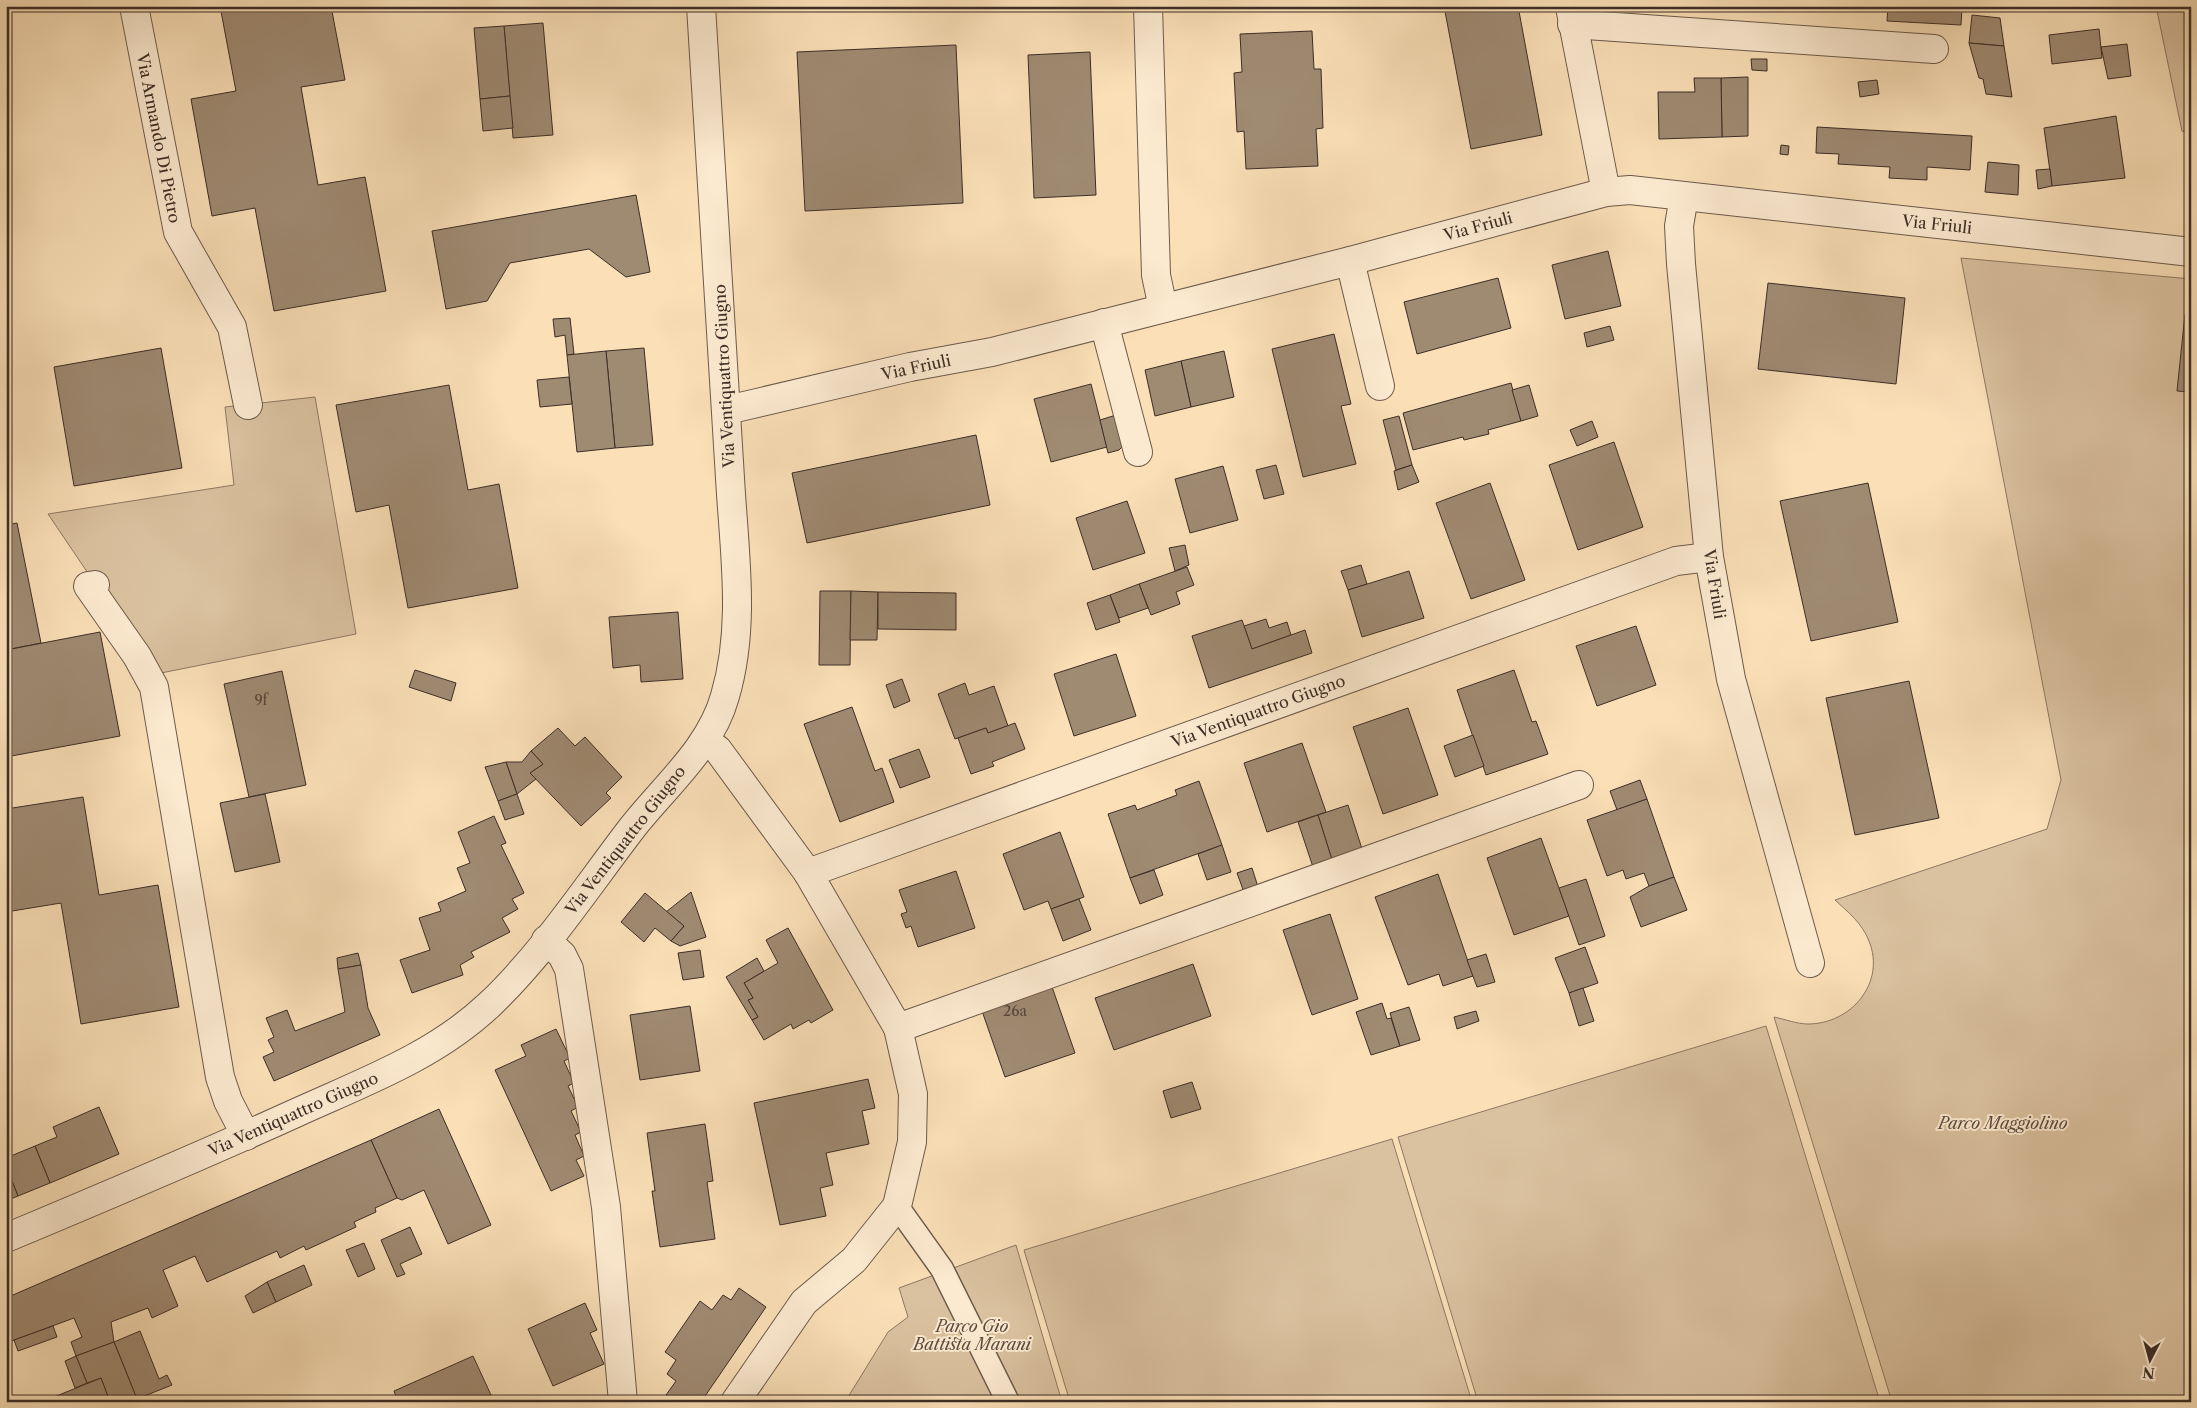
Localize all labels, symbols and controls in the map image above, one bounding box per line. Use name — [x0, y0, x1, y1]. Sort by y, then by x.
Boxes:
street label: Via Armando Di Pietro — [133, 50, 185, 225]
street label: Via Friuli — [1440, 207, 1515, 245]
street label: Via Friuli — [1900, 210, 1973, 238]
street label: Via Ventiquattro Giugno — [709, 284, 739, 469]
street label: Via Friuli — [879, 350, 953, 384]
street label: Via Friuli — [1699, 547, 1730, 620]
street label: Via Ventiquattro Giugno — [1167, 670, 1348, 752]
house number: 9f — [254, 691, 270, 709]
street label: Via Ventiquattro Giugno — [560, 761, 690, 919]
house number: 26a — [1003, 1002, 1027, 1020]
street label: Via Ventiquattro Giugno — [204, 1067, 381, 1161]
park label: Parco Maggiolino — [1936, 1113, 2068, 1133]
park label: Parco Gio Battista Marani — [911, 1316, 1032, 1354]
north arrow — [2124, 1336, 2174, 1386]
text: N — [2142, 1363, 2156, 1383]

